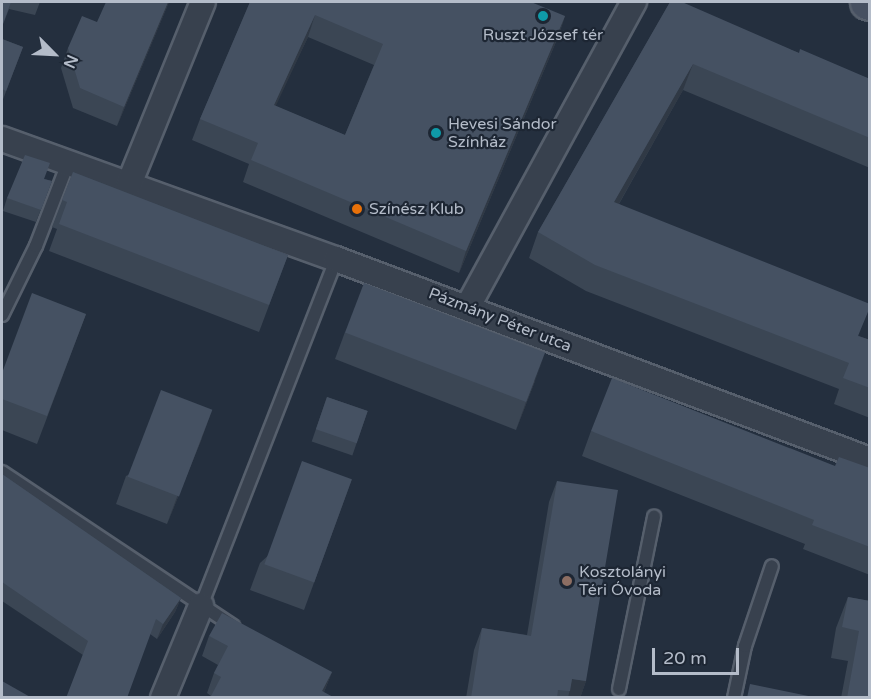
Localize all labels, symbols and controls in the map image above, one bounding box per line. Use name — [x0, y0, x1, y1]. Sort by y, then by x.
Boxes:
marker: Ruszt József tér — [536, 9, 550, 23]
north arrow — [24, 24, 84, 84]
place label: Ruszt József tér — [483, 25, 603, 45]
text: N — [59, 51, 82, 71]
place label: Hevesi Sándor Színház — [448, 114, 557, 152]
marker: Hevesi Sándor Színház — [429, 126, 443, 140]
place label: Színész Klub — [369, 199, 464, 219]
marker: Színész Klub — [350, 202, 364, 216]
street label: Pázmány Péter utca — [426, 284, 574, 356]
place label: Kosztolányi Téri Óvoda — [579, 562, 666, 600]
marker: Kosztolányi Téri Óvoda — [560, 574, 574, 588]
scale bar — [655, 636, 742, 674]
text: 20 m — [663, 647, 707, 669]

